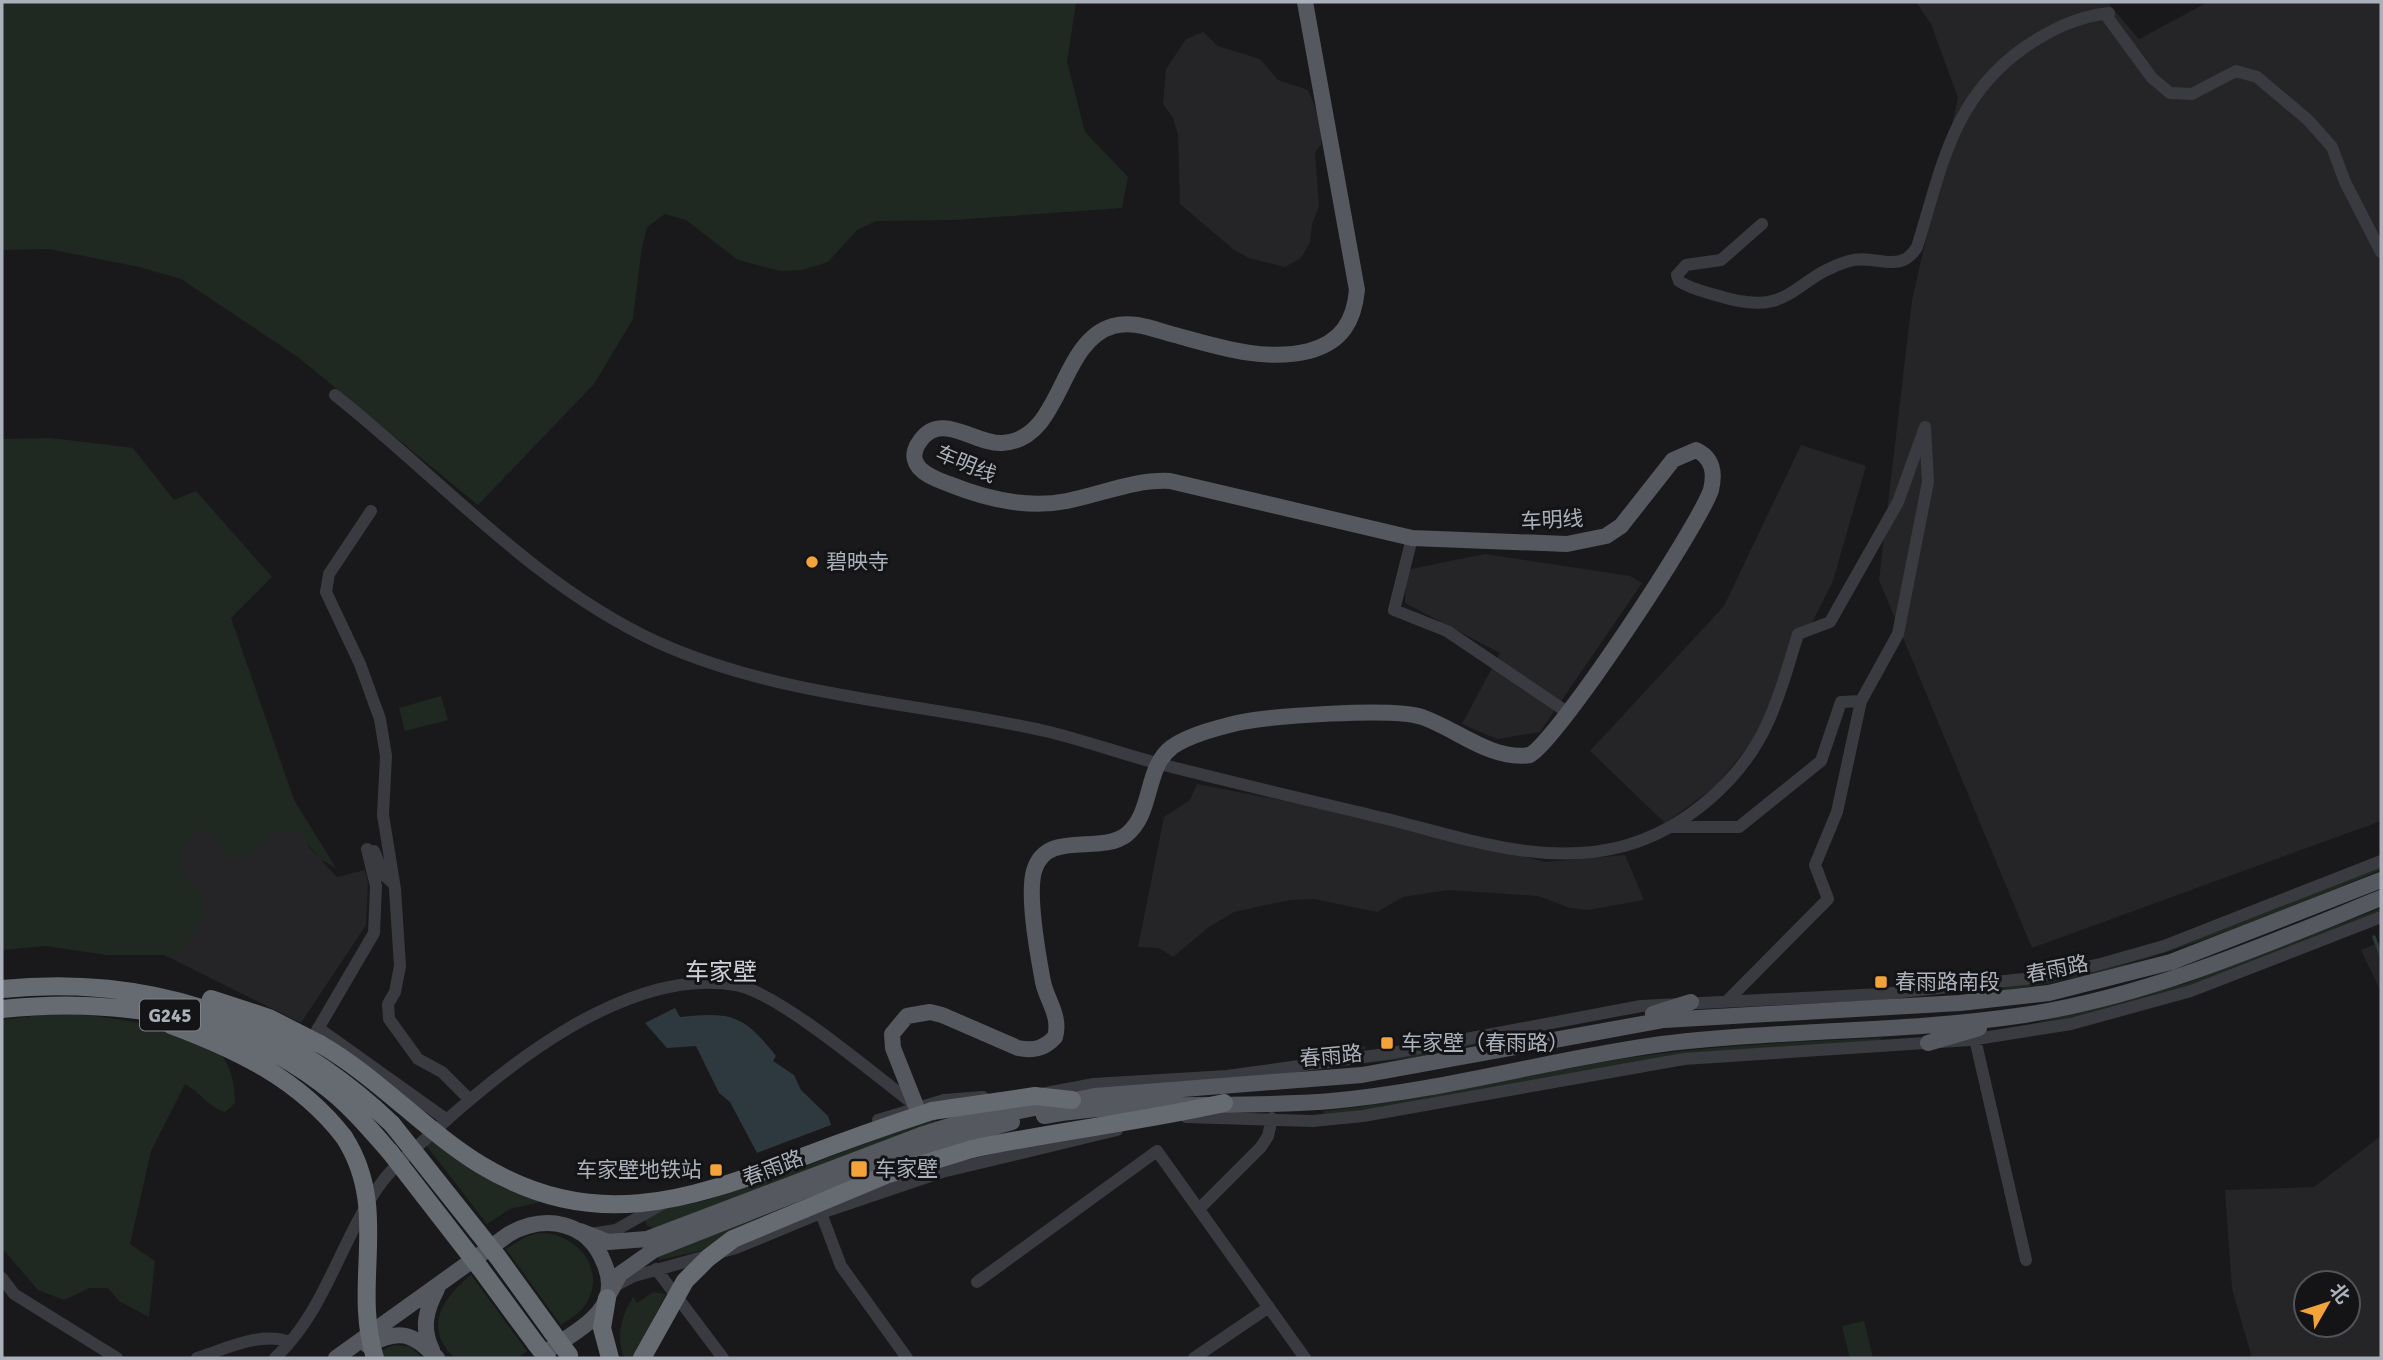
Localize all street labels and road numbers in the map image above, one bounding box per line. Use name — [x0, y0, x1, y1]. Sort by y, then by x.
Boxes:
street label: 车明线 — [932, 440, 1000, 488]
street label: 车明线 — [1520, 505, 1584, 535]
street label: 春雨路 — [2024, 950, 2090, 988]
road number: G245 — [140, 1000, 200, 1030]
street label: 春雨路 — [1298, 1040, 1364, 1072]
street label: 春雨路 — [739, 1145, 807, 1191]

